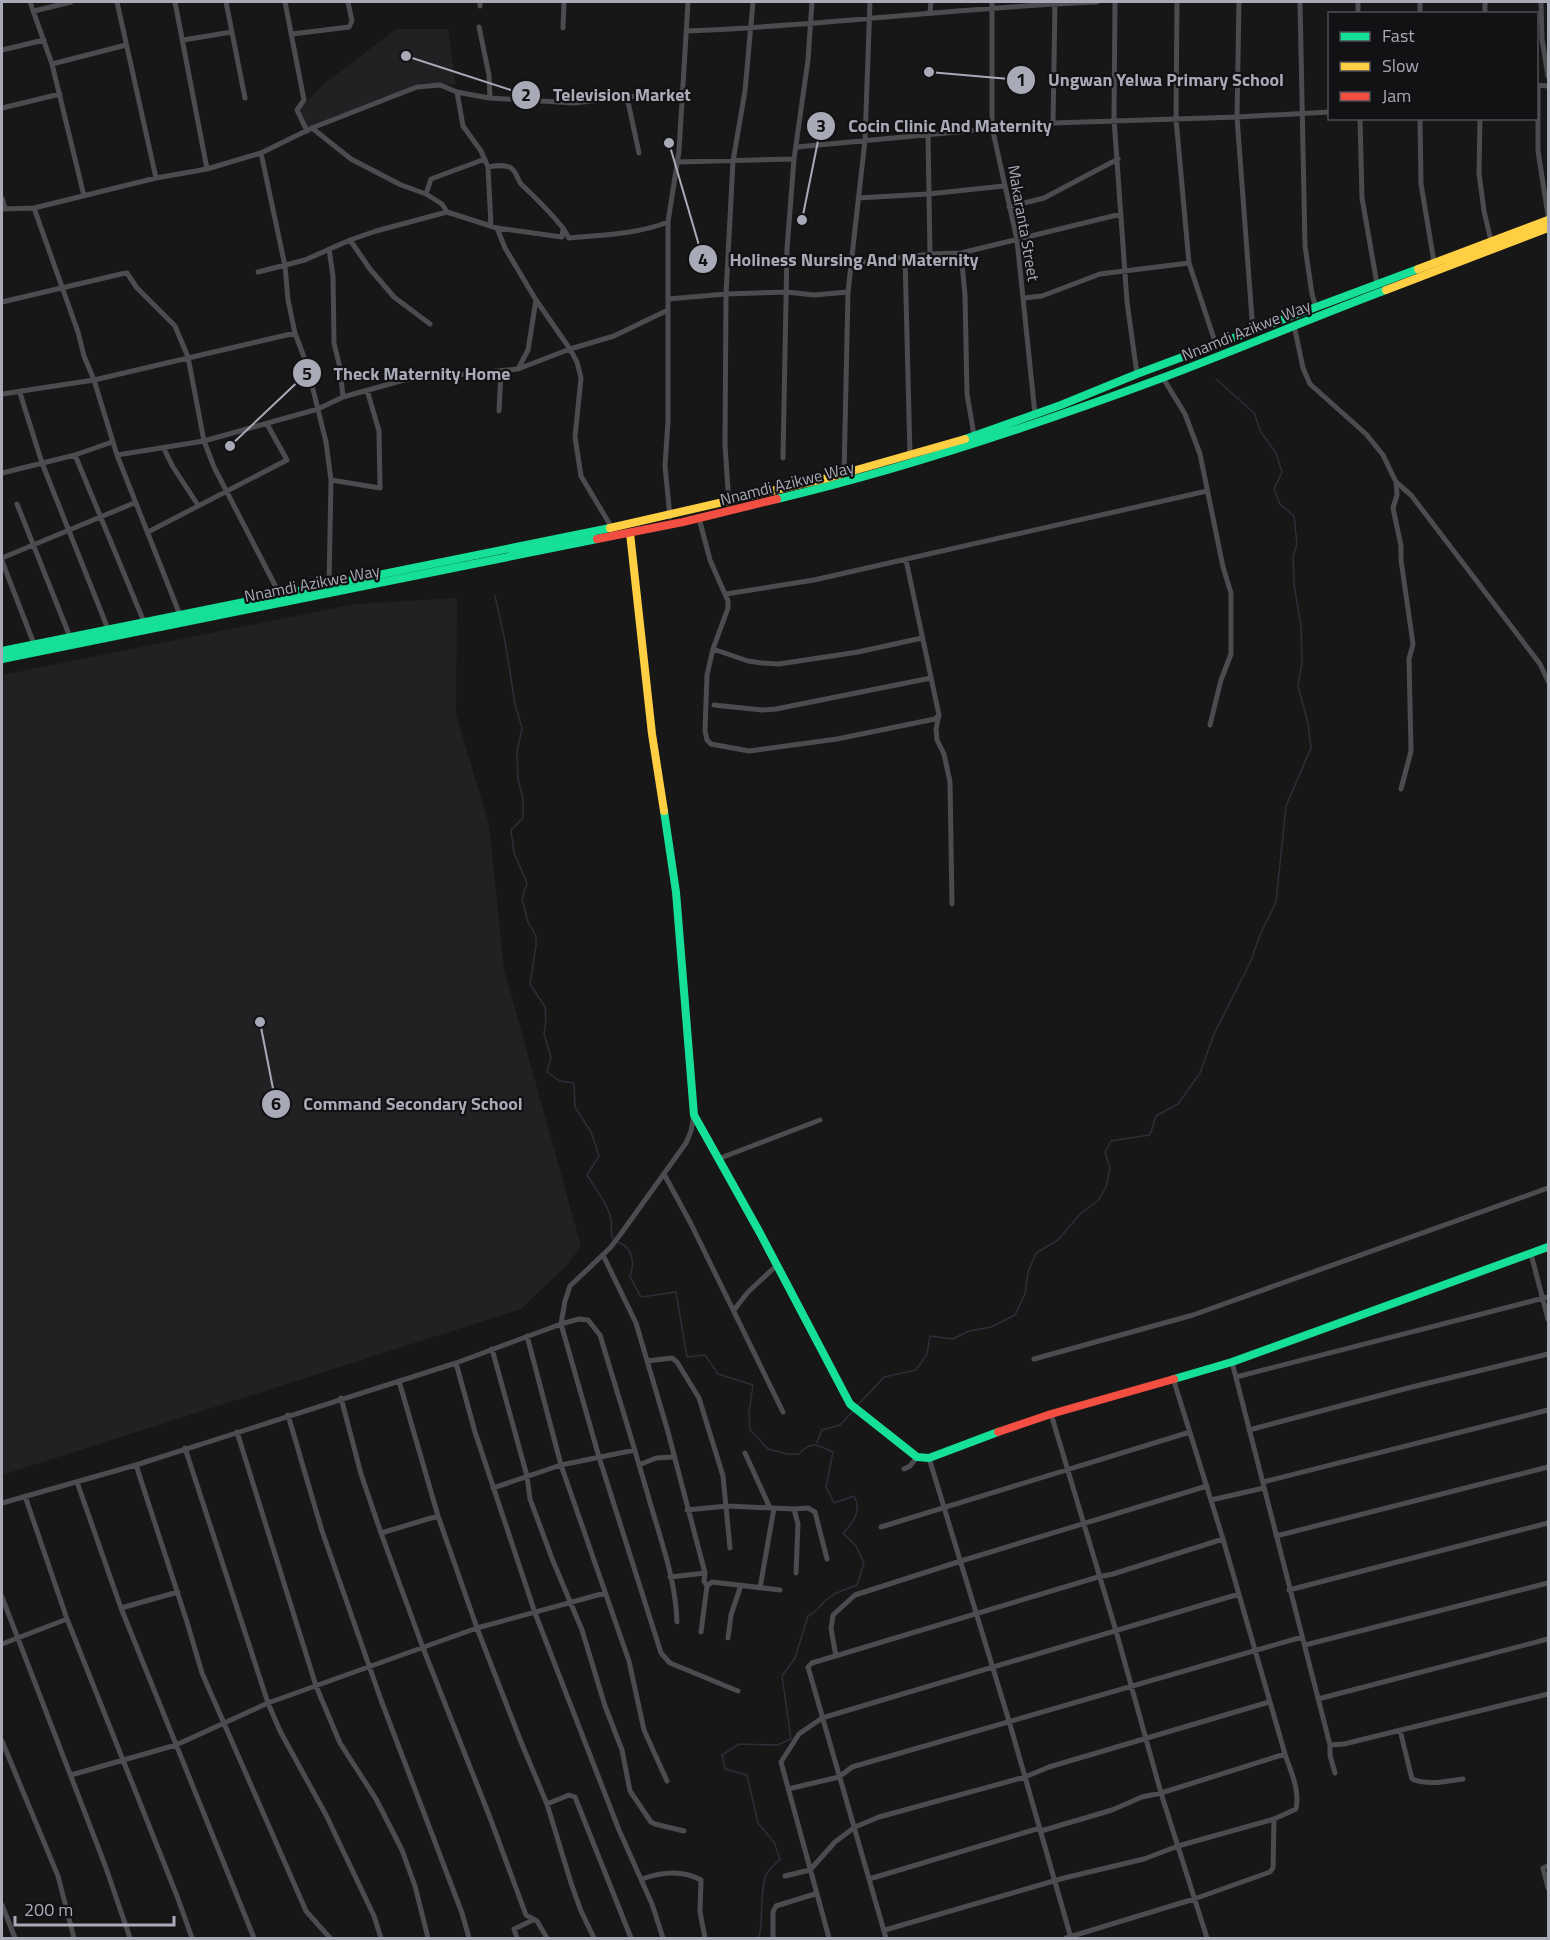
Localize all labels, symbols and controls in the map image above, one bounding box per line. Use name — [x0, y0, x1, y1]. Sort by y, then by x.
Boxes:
legend — [1328, 12, 1538, 120]
text: Fast — [1382, 22, 1415, 49]
text: Slow — [1382, 52, 1419, 79]
callout: Ungwan Yelwa Primary School — [1006, 62, 1296, 98]
text: 1 — [1016, 66, 1026, 93]
text: Ungwan Yelwa Primary School — [1048, 66, 1284, 93]
callout: Television Market — [511, 77, 703, 113]
text: 2 — [521, 81, 531, 108]
text: Television Market — [553, 81, 691, 108]
text: Jam — [1382, 82, 1411, 109]
callout: Cocin Clinic And Maternity — [806, 108, 1063, 144]
text: 3 — [816, 112, 826, 139]
text: Cocin Clinic And Maternity — [848, 112, 1052, 139]
street label: Makaranta Street — [1002, 163, 1046, 283]
callout: Holiness Nursing And Maternity — [688, 241, 991, 277]
text: 4 — [698, 246, 708, 273]
text: Holiness Nursing And Maternity — [730, 246, 978, 273]
street label: Nnamdi Azikwe Way — [1178, 293, 1315, 367]
callout: Theck Maternity Home — [292, 355, 523, 391]
text: 5 — [302, 360, 312, 387]
text: Theck Maternity Home — [334, 360, 510, 387]
street label: Nnamdi Azikwe Way — [717, 455, 857, 511]
street label: Nnamdi Azikwe Way — [242, 558, 382, 608]
callout: Command Secondary School — [261, 1086, 535, 1122]
text: 6 — [271, 1090, 281, 1117]
text: Command Secondary School — [303, 1090, 523, 1117]
scale bar — [15, 1889, 174, 1927]
text: 200 m — [24, 1896, 73, 1923]

